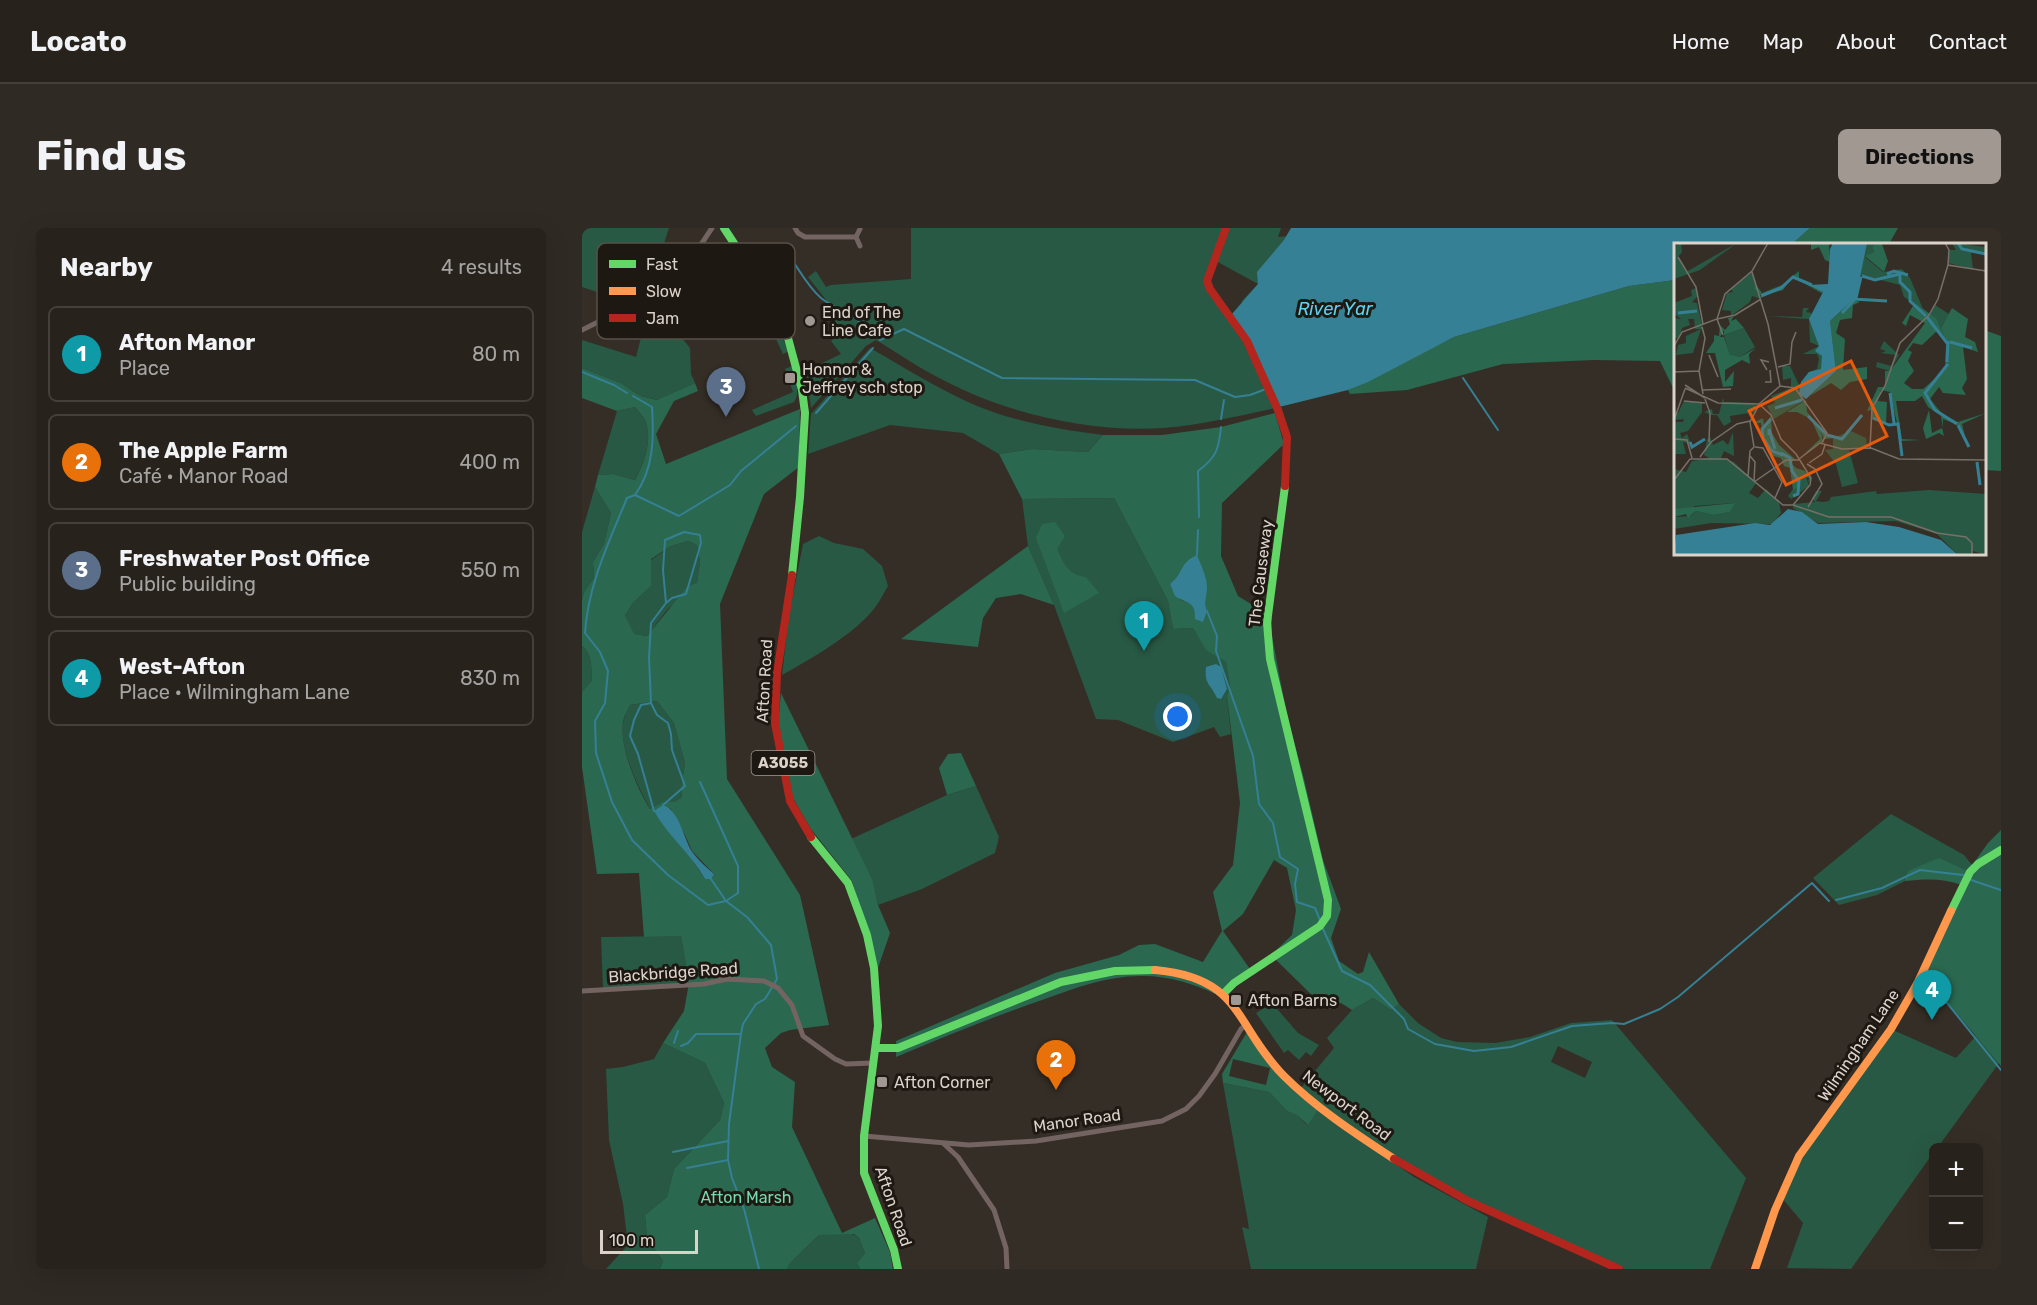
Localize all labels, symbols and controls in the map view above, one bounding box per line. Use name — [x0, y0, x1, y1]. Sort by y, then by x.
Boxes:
text: Locato — [30, 25, 127, 58]
text: Home — [1672, 29, 1729, 54]
text: Map — [1762, 29, 1803, 54]
text: About — [1836, 29, 1896, 54]
text: Contact — [1929, 29, 2007, 54]
button: Directions — [1838, 129, 2001, 184]
text: Find us — [36, 131, 187, 181]
legend — [597, 243, 795, 339]
inset map — [1674, 243, 1986, 555]
text: Nearby — [60, 252, 153, 283]
text: 4 results — [441, 255, 522, 279]
text: Fast — [646, 255, 678, 274]
text: Slow — [646, 282, 682, 301]
water label: River Yar — [1297, 298, 1374, 320]
place label: End of The Line Cafe — [822, 303, 901, 340]
text: Jam — [646, 309, 679, 328]
marker: End of The Line Cafe — [803, 314, 817, 328]
text: Afton Manor — [119, 329, 255, 356]
text: 1 — [77, 342, 86, 366]
text: 80 m — [472, 342, 520, 366]
text: Place — [119, 356, 170, 380]
place label: Honnor & Jeffrey sch stop — [802, 360, 923, 397]
pin: 3 — [706, 368, 746, 417]
marker: Honnor & Jeffrey sch stop — [783, 371, 797, 385]
text: The Apple Farm — [119, 437, 288, 464]
text: 2 — [75, 450, 88, 474]
text: 400 m — [460, 450, 520, 474]
text: Café · Manor Road — [119, 464, 288, 488]
street label: The Causeway — [1245, 518, 1277, 628]
text: Freshwater Post Office — [119, 545, 370, 572]
text: 3 — [75, 558, 88, 582]
text: 550 m — [461, 558, 520, 582]
text: Public building — [119, 572, 256, 596]
pin: 1 — [1124, 602, 1164, 651]
street label: Afton Road — [753, 639, 776, 723]
text: West-Afton — [119, 653, 245, 680]
text: 4 — [75, 666, 88, 690]
text: 830 m — [460, 666, 520, 690]
text: Place · Wilmingham Lane — [119, 680, 350, 704]
your location — [1163, 702, 1192, 731]
road number: A3055 — [752, 751, 814, 775]
street label: Blackbridge Road — [608, 958, 738, 987]
pin: 4 — [1912, 970, 1952, 1020]
street label: Wilmingham Lane — [1814, 986, 1903, 1105]
place label: Afton Barns — [1248, 991, 1337, 1010]
marker: Afton Barns — [1229, 993, 1243, 1007]
pin: 2 — [1036, 1040, 1076, 1090]
street label: Newport Road — [1299, 1066, 1395, 1145]
place label: Afton Corner — [894, 1073, 990, 1092]
marker: Afton Corner — [875, 1075, 889, 1089]
street label: Manor Road — [1032, 1105, 1122, 1136]
map controls — [1929, 1143, 1983, 1251]
button: + — [1929, 1143, 1983, 1197]
street label: Afton Road — [871, 1164, 916, 1249]
park label: Afton Marsh — [700, 1188, 792, 1207]
button: − — [1929, 1197, 1983, 1251]
scale bar — [600, 1227, 698, 1254]
text: 100 m — [609, 1231, 654, 1250]

